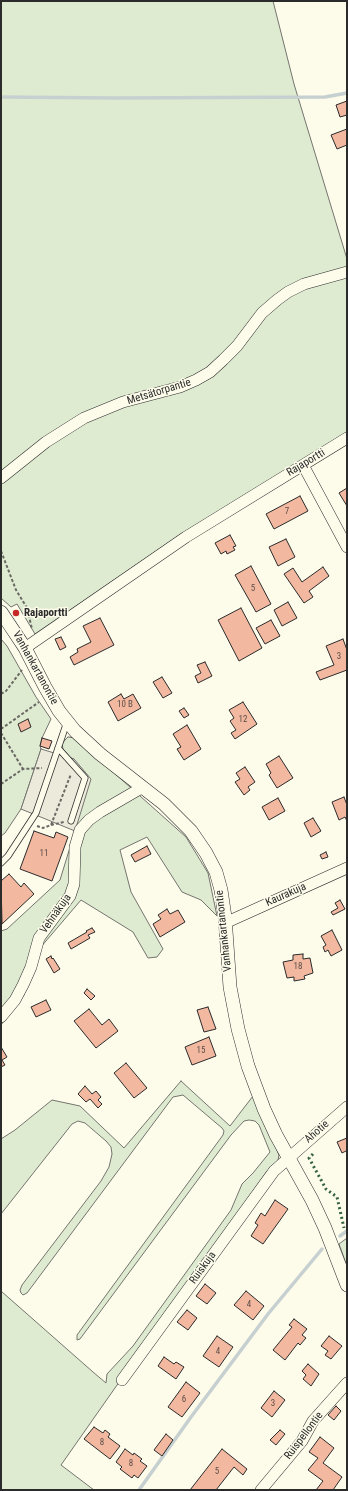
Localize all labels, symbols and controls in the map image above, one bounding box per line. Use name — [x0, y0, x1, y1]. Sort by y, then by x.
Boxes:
street label: Metsätorpantie — [126, 376, 192, 408]
street label: Rajaportti — [284, 446, 328, 480]
house number: 7 — [285, 507, 289, 517]
house number: 5 — [251, 584, 255, 594]
place label: Rajaportti — [24, 606, 67, 620]
marker: Rajaportti — [11, 608, 21, 618]
street label: Vanhankartanontie — [9, 629, 61, 707]
house number: 3 — [337, 652, 341, 662]
house number: 10 B — [117, 700, 133, 710]
house number: 12 — [239, 715, 247, 725]
house number: 11 — [40, 849, 48, 859]
street label: Kaurakuja — [264, 880, 308, 910]
street label: Vanhankartanontie — [213, 890, 235, 972]
street label: Vehnäkuja — [38, 892, 74, 936]
house number: 18 — [294, 962, 302, 972]
house number: 15 — [197, 1046, 205, 1056]
street label: Ahotie — [302, 1118, 332, 1146]
street label: Ruiskuja — [187, 1249, 219, 1287]
house number: 4 — [247, 1300, 251, 1310]
house number: 4 — [216, 1347, 220, 1357]
house number: 6 — [182, 1395, 186, 1405]
house number: 3 — [271, 1399, 275, 1409]
street label: Ruispellontie — [282, 1410, 326, 1462]
house number: 8 — [100, 1438, 104, 1448]
house number: 8 — [129, 1459, 133, 1469]
house number: 5 — [215, 1467, 219, 1477]

